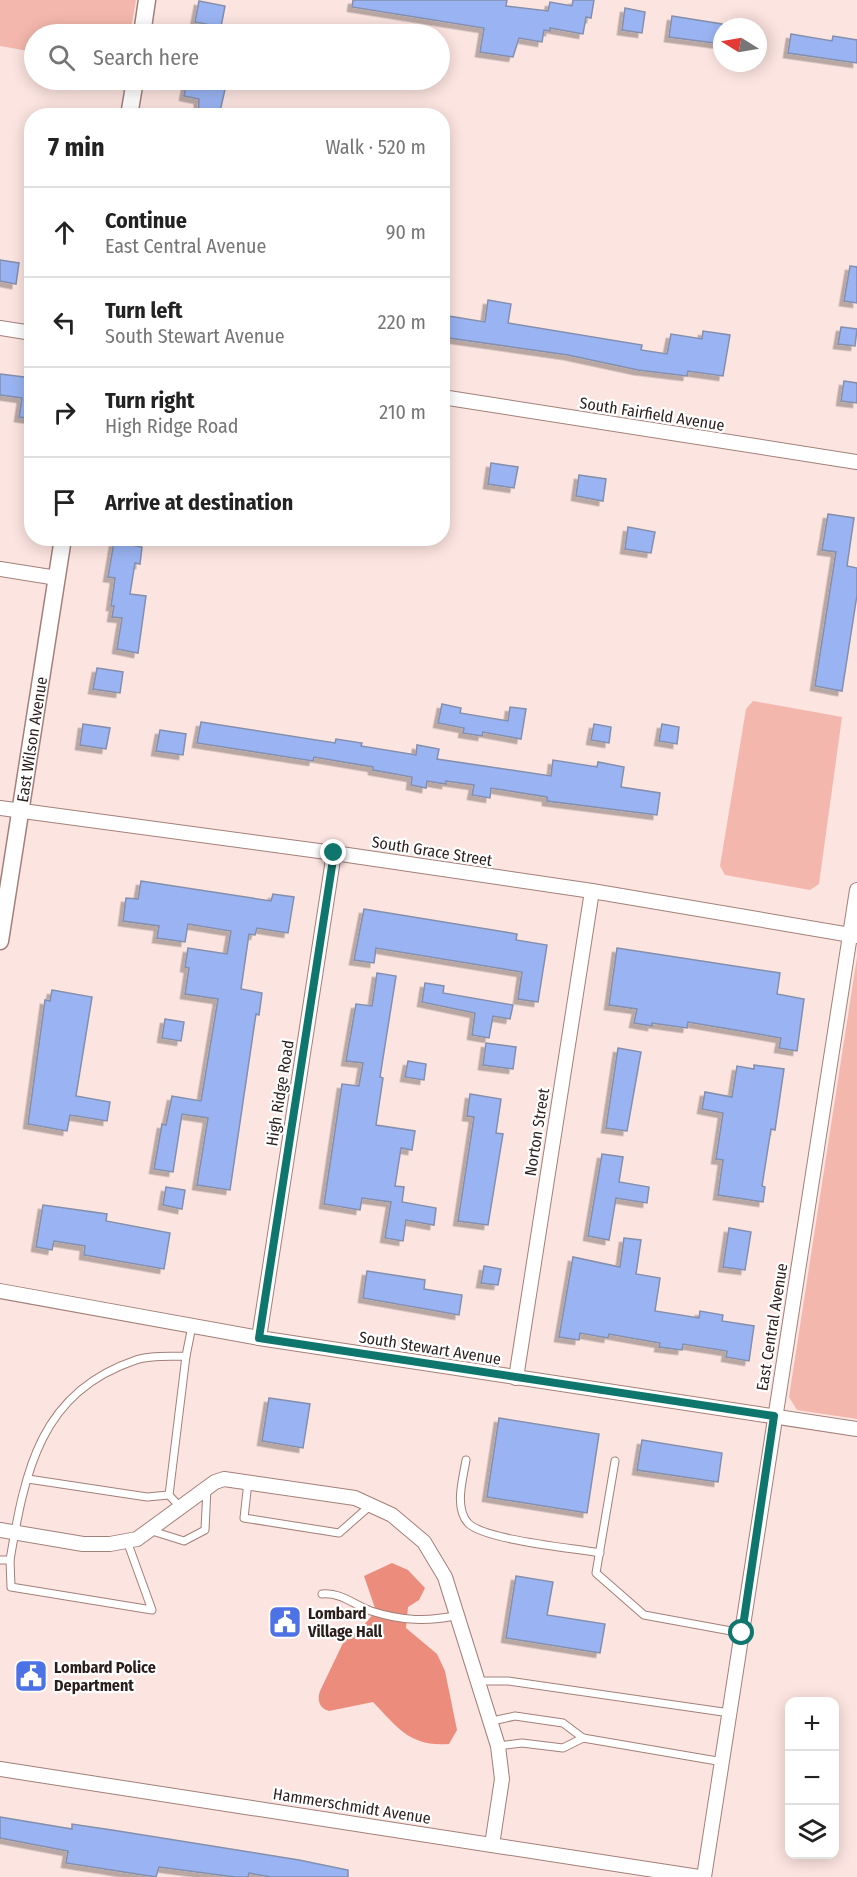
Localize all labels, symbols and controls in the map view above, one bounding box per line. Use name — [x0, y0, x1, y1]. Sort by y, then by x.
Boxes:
north arrow — [713, 18, 767, 72]
search box — [24, 24, 450, 90]
icon: search — [45, 41, 78, 74]
text: Search here — [93, 44, 199, 71]
text: 7 min — [48, 132, 105, 163]
text: Walk · 520 m — [325, 135, 426, 159]
text: Continue — [105, 207, 187, 234]
icon: ahead — [48, 216, 81, 249]
text: 90 m — [386, 220, 426, 244]
text: East Central Avenue — [105, 234, 266, 258]
text: Turn left — [105, 297, 183, 324]
icon: left — [48, 306, 81, 339]
text: 220 m — [378, 310, 426, 334]
text: South Stewart Avenue — [105, 324, 285, 348]
text: Turn right — [105, 387, 194, 414]
street label: South Fairfield Avenue — [578, 393, 726, 435]
icon: right — [48, 396, 81, 429]
text: 210 m — [379, 400, 426, 424]
text: High Ridge Road — [105, 414, 239, 438]
icon: arrive — [48, 486, 81, 519]
text: Arrive at destination — [105, 489, 293, 516]
street label: East Wilson Avenue — [12, 675, 51, 804]
street label: South Grace Street — [370, 832, 494, 870]
route end — [320, 839, 346, 865]
street label: High Ridge Road — [262, 1039, 298, 1147]
street label: Norton Street — [521, 1086, 553, 1177]
street label: East Central Avenue — [753, 1262, 791, 1392]
street label: South Stewart Avenue — [358, 1327, 503, 1369]
public building icon: Lombard Village Hall — [267, 1604, 303, 1640]
place label: Lombard Village Hall — [307, 1604, 383, 1641]
route start — [728, 1619, 754, 1645]
public building icon: Lombard Police Department — [13, 1658, 49, 1694]
place label: Lombard Police Department — [54, 1658, 156, 1695]
map controls — [785, 1697, 839, 1859]
button: + — [785, 1697, 839, 1751]
button: − — [785, 1751, 839, 1805]
street label: Hammerschmidt Avenue — [272, 1784, 432, 1828]
button: layers — [785, 1805, 839, 1859]

